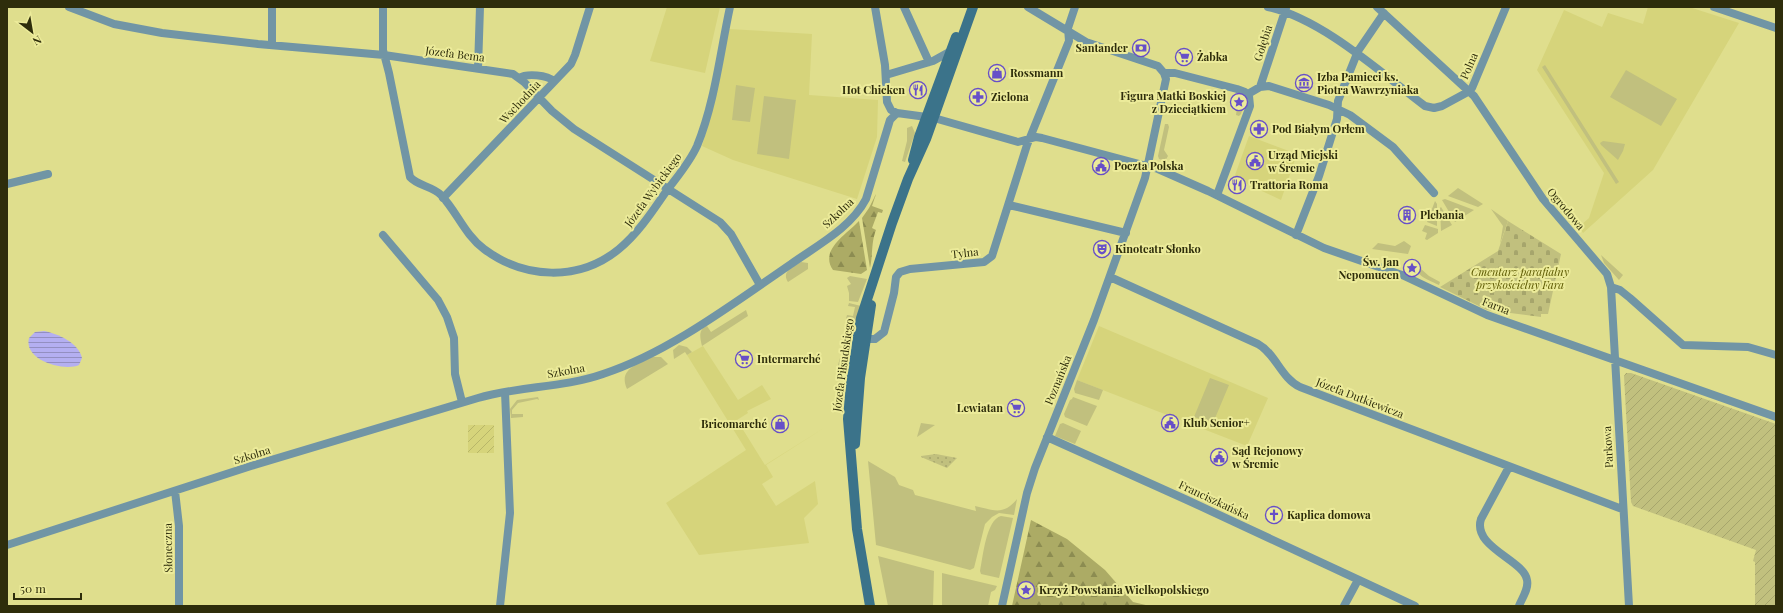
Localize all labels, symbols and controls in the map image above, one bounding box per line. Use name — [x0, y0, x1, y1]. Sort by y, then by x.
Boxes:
north arrow — [12, 12, 52, 52]
street label: Gołębia — [1250, 22, 1276, 63]
text: N — [30, 33, 45, 50]
bank icon: Santander — [1131, 38, 1151, 58]
place label: Santander — [1076, 40, 1129, 55]
street label: Józefa Bema — [424, 42, 486, 65]
supermarket icon: Żabka — [1174, 47, 1194, 67]
place label: Żabka — [1197, 49, 1228, 64]
street label: Polna — [1456, 50, 1481, 81]
shop icon: Rossmann — [987, 63, 1007, 83]
place label: Rossmann — [1010, 65, 1063, 80]
place label: Izba Pamieci ks. Piotra Wawrzyniaka — [1317, 69, 1419, 97]
museum icon: Izba Pamieci ks. Piotra Wawrzyniaka — [1294, 73, 1314, 93]
street label: Wschodnia — [495, 76, 544, 127]
restaurant icon: Hot Chicken — [908, 80, 928, 100]
place label: Hot Chicken — [842, 82, 905, 97]
pharmacy icon: Zielona — [968, 87, 988, 107]
place label: Figura Matki Boskiej z Dzieciątkiem — [1120, 88, 1226, 116]
place label: Zielona — [991, 89, 1029, 104]
place icon: Figura Matki Boskiej z Dzieciątkiem — [1229, 92, 1249, 112]
pharmacy icon: Pod Białym Orłem — [1249, 119, 1269, 139]
place label: Pod Białym Orłem — [1272, 121, 1365, 136]
place label: Urząd Miejski w Śremie — [1267, 147, 1339, 175]
street label: Józefa Wybickiego — [620, 150, 685, 231]
public building icon: Urząd Miejski w Śremie — [1245, 151, 1265, 171]
public building icon: Poczta Polska — [1091, 156, 1111, 176]
place label: Poczta Polska — [1114, 158, 1184, 173]
restaurant icon: Trattoria Roma — [1227, 175, 1247, 195]
place label: Trattoria Roma — [1250, 177, 1328, 192]
street label: Ogrodowa — [1544, 184, 1589, 233]
street label: Szkolna — [819, 194, 857, 231]
building icon: Plebania — [1397, 205, 1417, 225]
place label: Plebania — [1420, 207, 1464, 222]
theatre icon: Kinoteatr Słonko — [1092, 239, 1112, 259]
place label: Kinoteatr Słonko — [1115, 241, 1201, 256]
street label: Tylna — [951, 244, 980, 261]
place label: Św. Jan Nepomucen — [1339, 254, 1399, 282]
place icon: Św. Jan Nepomucen — [1402, 258, 1422, 278]
park label: Cmentarz parafialny przykościelny Fara — [1471, 264, 1570, 292]
street label: Farna — [1480, 293, 1513, 318]
street label: Józefa Piłsudskiego — [828, 317, 856, 413]
supermarket icon: Intermarché — [734, 349, 754, 369]
place label: Intermarché — [757, 351, 821, 366]
street label: Poznańska — [1041, 352, 1075, 407]
street label: Szkolna — [546, 360, 586, 381]
street label: Józefa Dutkiewicza — [1313, 374, 1407, 421]
supermarket icon: Lewiatan — [1006, 398, 1026, 418]
place label: Lewiatan — [957, 400, 1003, 415]
public building icon: Klub Senior+ — [1160, 413, 1180, 433]
shop icon: Bricomarché — [770, 414, 790, 434]
place label: Klub Senior+ — [1183, 415, 1250, 430]
place label: Bricomarché — [701, 416, 767, 431]
street label: Parkowa — [1599, 425, 1616, 468]
street label: Szkolna — [231, 442, 273, 467]
place label: Sąd Rejonowy w Śremie — [1231, 443, 1303, 471]
public building icon: Sąd Rejonowy w Śremie — [1209, 447, 1229, 467]
street label: Franciszkańska — [1176, 477, 1252, 523]
church icon: Kaplica domowa — [1264, 505, 1284, 525]
place label: Kaplica domowa — [1287, 507, 1371, 522]
street label: Słoneczna — [160, 522, 175, 573]
scale bar — [14, 575, 81, 601]
text: 50 m — [20, 580, 46, 596]
place icon: Krzyż Powstania Wielkopolskiego — [1016, 580, 1036, 600]
place label: Krzyż Powstania Wielkopolskiego — [1039, 582, 1209, 597]

